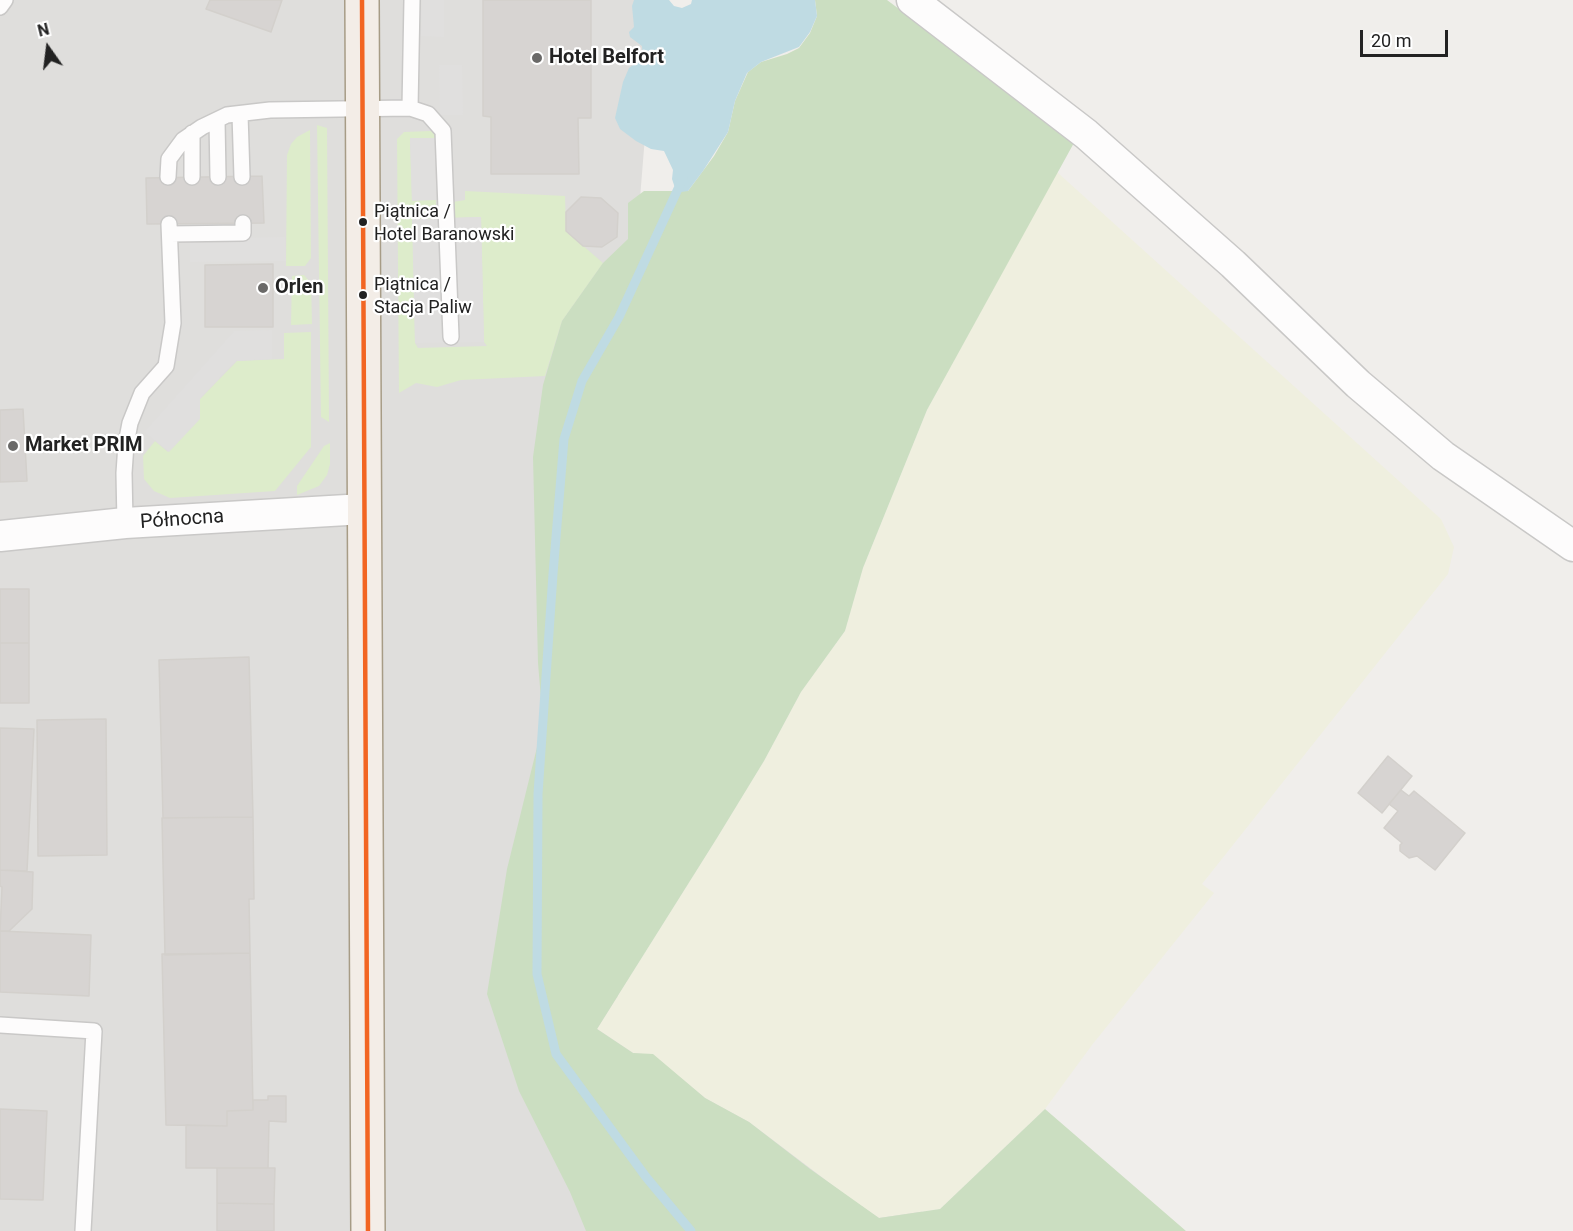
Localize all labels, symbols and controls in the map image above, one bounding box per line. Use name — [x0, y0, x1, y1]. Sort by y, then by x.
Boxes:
north arrow — [18, 18, 78, 78]
scale bar — [1363, 18, 1452, 56]
text: N — [36, 19, 51, 41]
text: 20 m — [1371, 30, 1411, 51]
place label: Hotel Belfort — [549, 46, 664, 70]
marker: Hotel Belfort — [530, 51, 544, 65]
place label: Piątnica / Hotel Baranowski — [374, 201, 514, 244]
marker: Piątnica / Hotel Baranowski — [357, 216, 369, 228]
place label: Piątnica / Stacja Paliw — [374, 274, 472, 316]
place label: Orlen — [275, 276, 323, 300]
marker: Orlen — [256, 281, 270, 295]
marker: Piątnica / Stacja Paliw — [357, 289, 369, 301]
place label: Market PRIM — [25, 434, 143, 458]
marker: Market PRIM — [6, 439, 20, 453]
street label: Północna — [139, 505, 225, 535]

